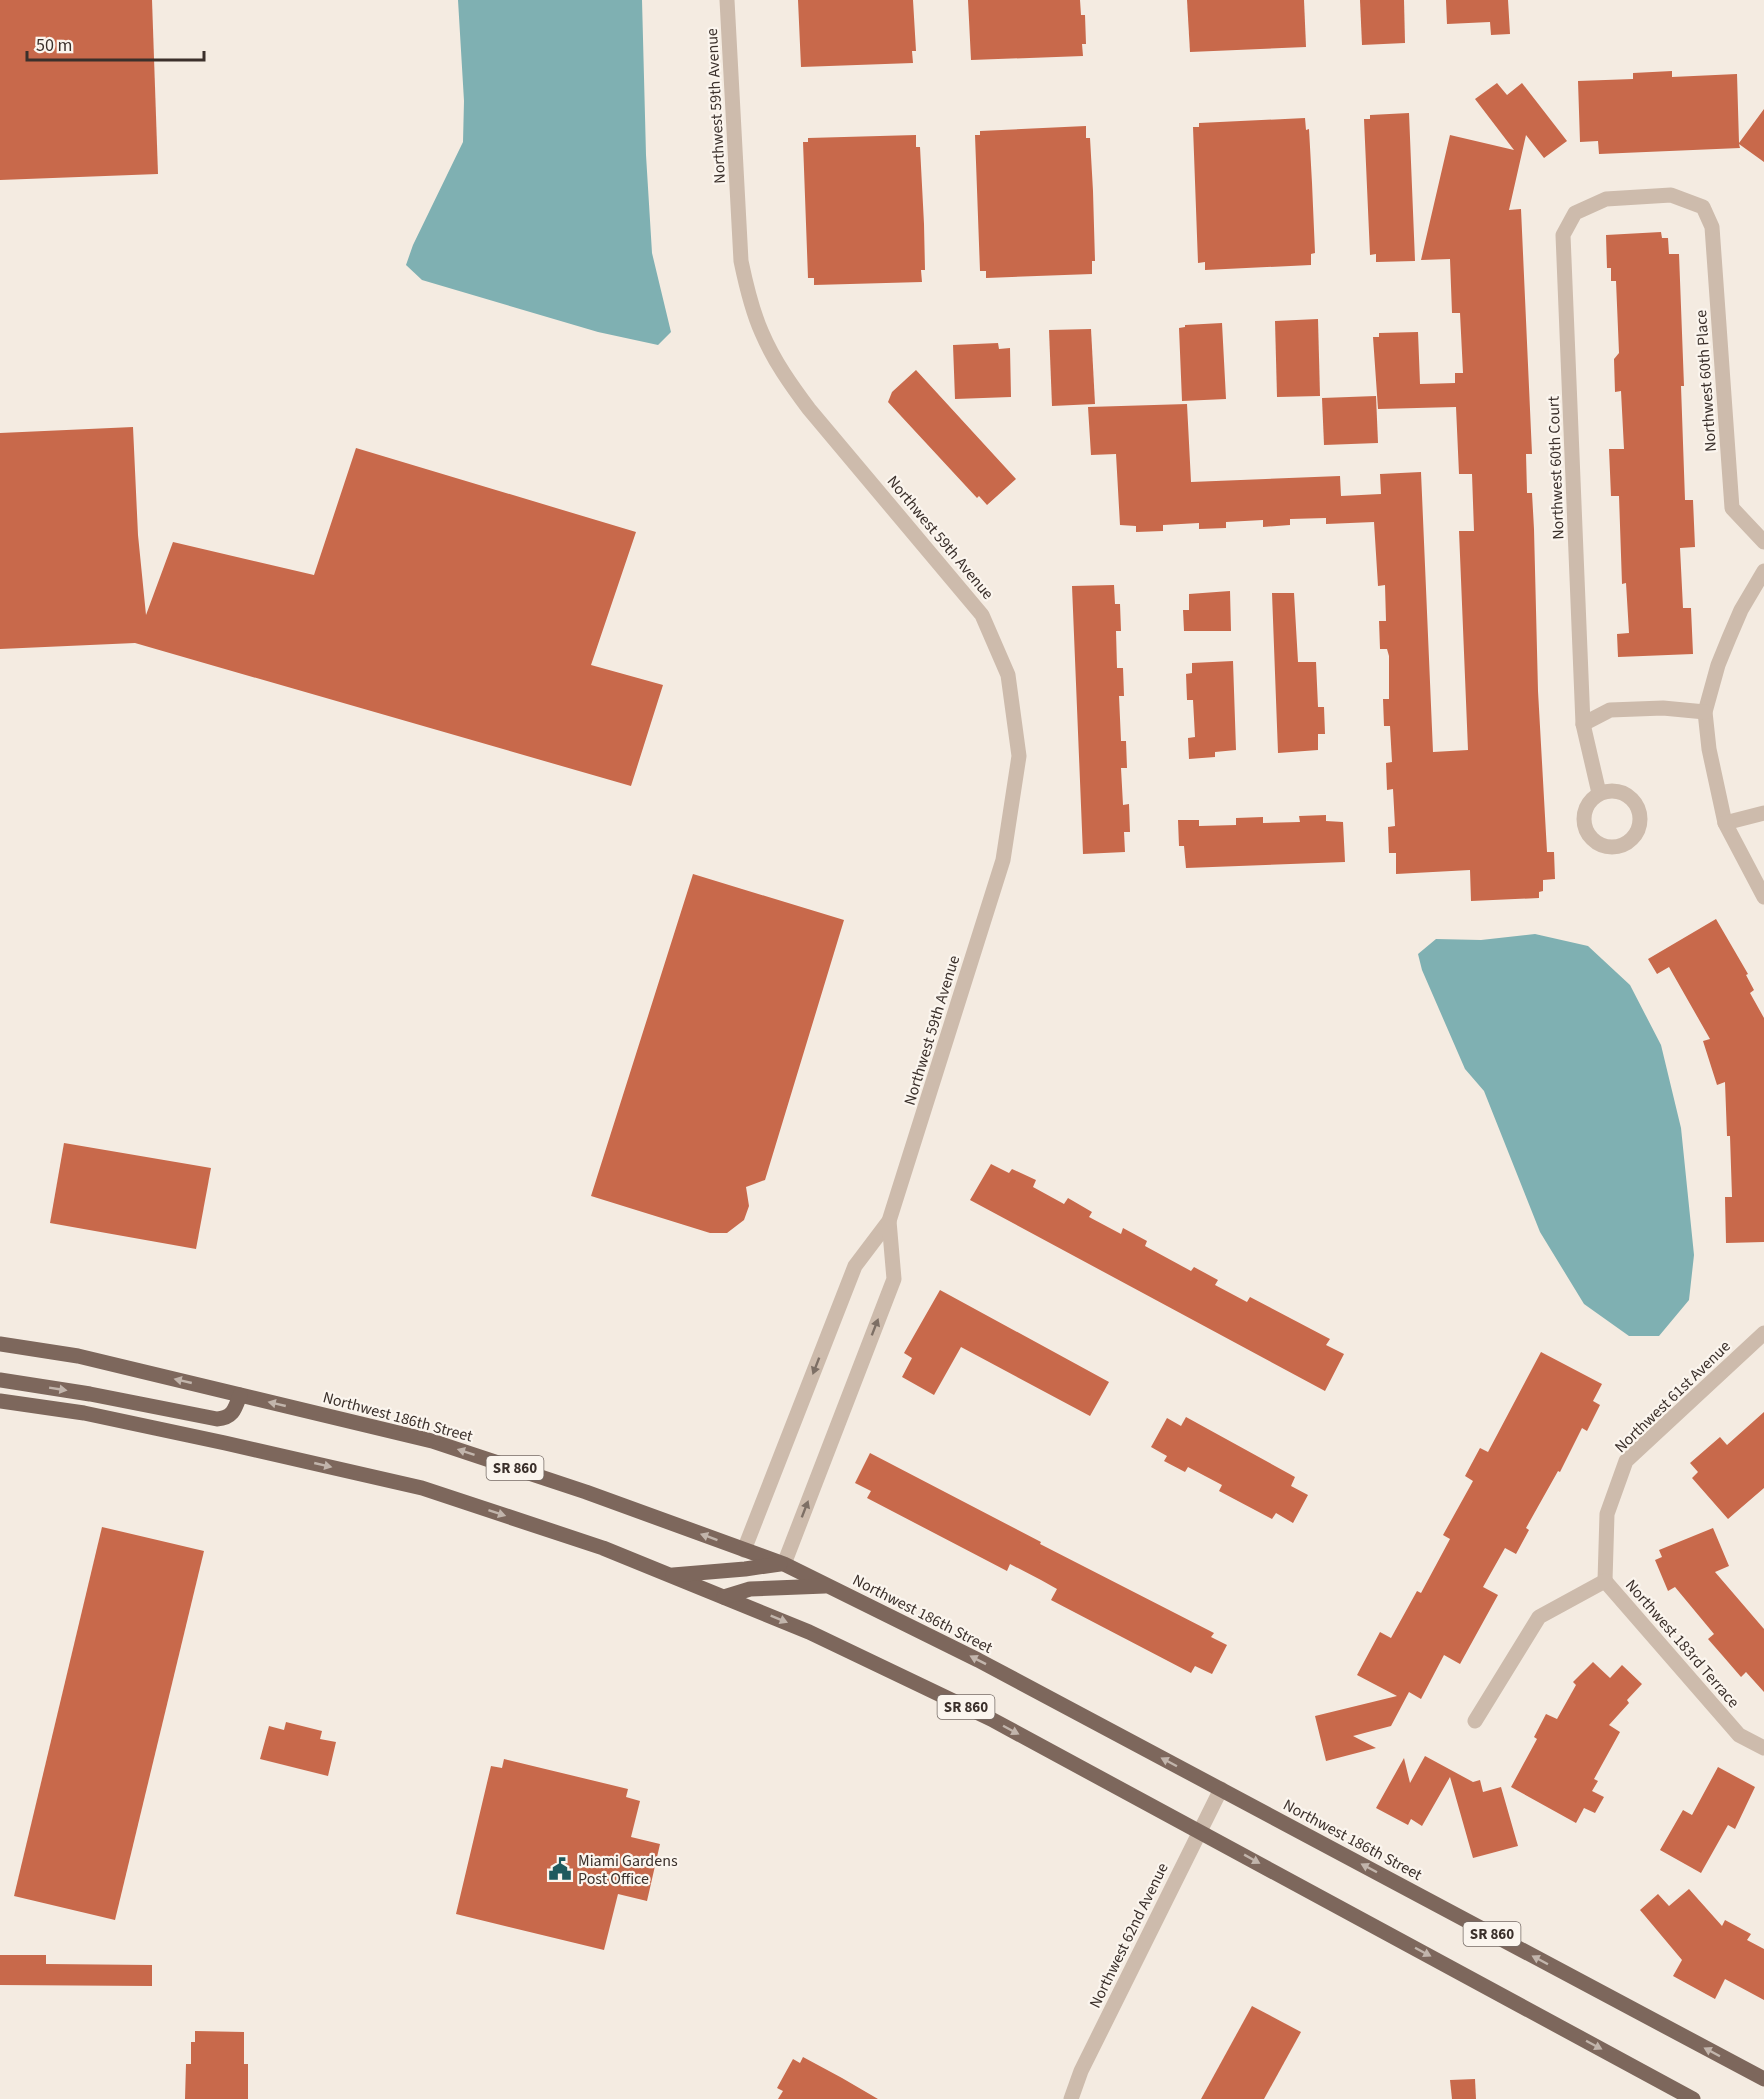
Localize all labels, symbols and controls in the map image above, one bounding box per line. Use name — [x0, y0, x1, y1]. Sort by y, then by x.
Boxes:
scale bar — [27, 24, 204, 62]
street label: Northwest 59th Avenue — [701, 28, 731, 184]
text: 50 m — [36, 33, 72, 58]
street label: Northwest 60th Place — [1690, 309, 1722, 453]
street label: Northwest 60th Court — [1542, 395, 1570, 540]
street label: Northwest 59th Avenue — [882, 471, 999, 604]
street label: Northwest 59th Avenue — [899, 953, 965, 1108]
one-way arrow — [871, 1318, 880, 1336]
street label: Northwest 61st Avenue — [1610, 1336, 1736, 1458]
one-way arrow — [811, 1357, 820, 1375]
one-way arrow — [173, 1376, 192, 1386]
one-way arrow — [48, 1385, 67, 1394]
street label: Northwest 186th Street — [320, 1386, 476, 1448]
one-way arrow — [268, 1398, 286, 1408]
one-way arrow — [457, 1446, 475, 1456]
road number: SR 860 — [486, 1456, 544, 1480]
one-way arrow — [314, 1461, 333, 1470]
one-way arrow — [801, 1500, 810, 1518]
one-way arrow — [488, 1508, 506, 1518]
one-way arrow — [700, 1531, 718, 1541]
street label: Northwest 186th Street — [849, 1569, 997, 1659]
street label: Northwest 183rd Terrace — [1620, 1575, 1744, 1713]
one-way arrow — [770, 1614, 788, 1624]
one-way arrow — [970, 1655, 987, 1665]
road number: SR 860 — [938, 1695, 994, 1719]
one-way arrow — [1003, 1725, 1020, 1735]
one-way arrow — [1160, 1757, 1177, 1767]
street label: Northwest 186th Street — [1279, 1794, 1426, 1886]
place label: Miami Gardens Post Office — [578, 1850, 678, 1890]
one-way arrow — [1244, 1854, 1261, 1864]
public building icon: Miami Gardens Post Office — [547, 1856, 573, 1882]
street label: Northwest 62nd Avenue — [1084, 1859, 1174, 2012]
one-way arrow — [1360, 1863, 1377, 1873]
road number: SR 860 — [1464, 1922, 1520, 1946]
one-way arrow — [1415, 1947, 1432, 1957]
one-way arrow — [1532, 1955, 1549, 1965]
one-way arrow — [1586, 2040, 1603, 2050]
one-way arrow — [1704, 2047, 1721, 2057]

